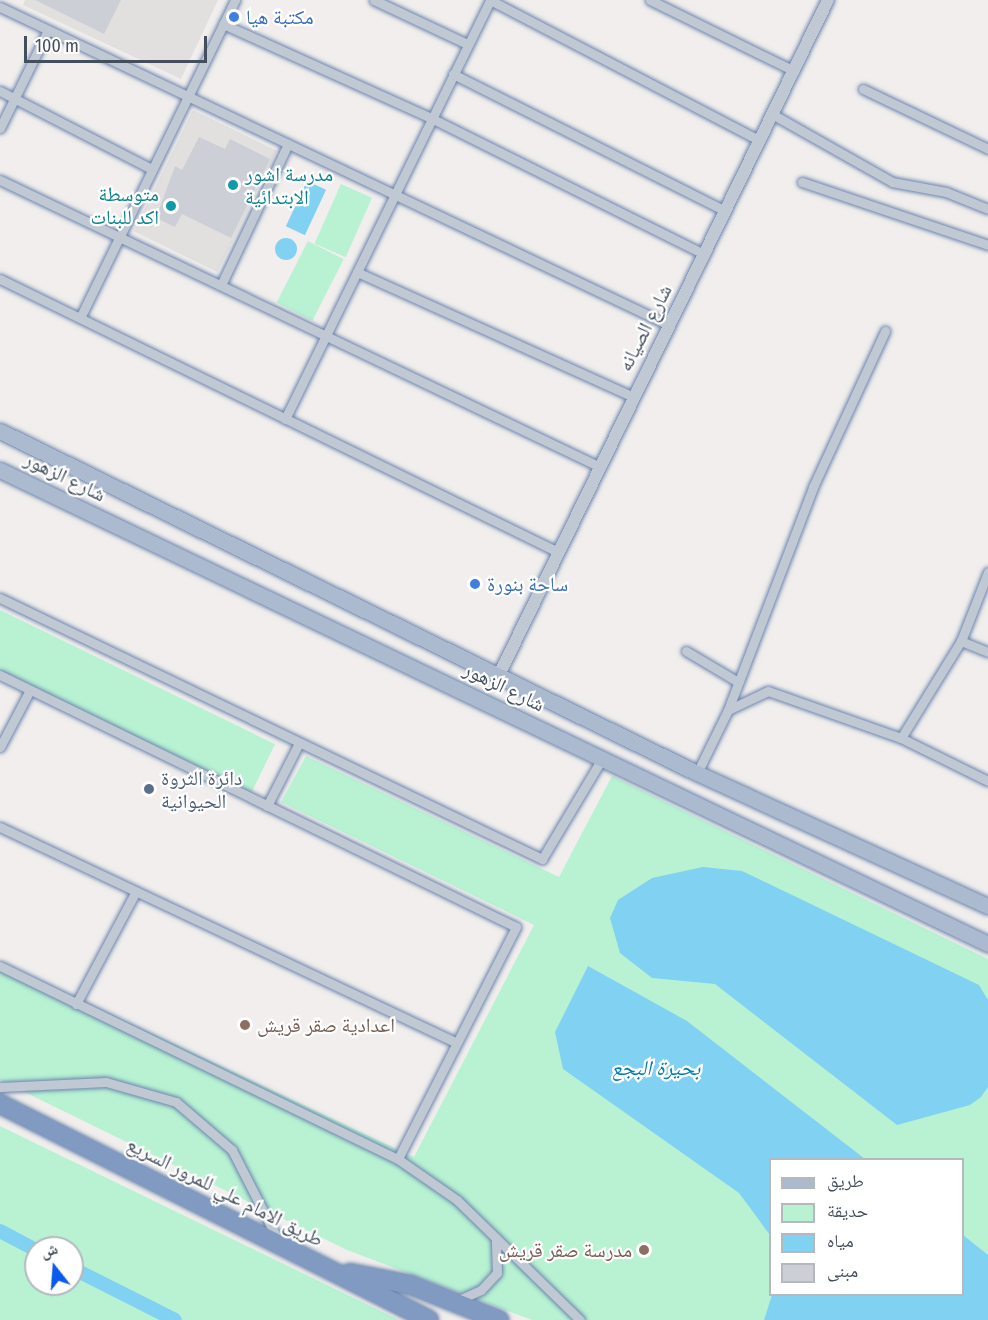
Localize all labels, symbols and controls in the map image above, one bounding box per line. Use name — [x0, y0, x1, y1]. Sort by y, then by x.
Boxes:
place label: مكتبة هيا — [246, 5, 313, 29]
marker: مكتبة هيا — [227, 10, 241, 24]
scale bar — [27, 24, 210, 62]
text: 100 m — [35, 35, 79, 57]
place label: مدرسة اشور الابتدائية — [245, 162, 333, 209]
marker: مدرسة اشور الابتدائية — [226, 178, 240, 192]
place label: متوسطة اكد للبنات — [90, 183, 159, 230]
marker: متوسطة اكد للبنات — [164, 199, 178, 213]
street label: شارع الصيانه — [613, 281, 677, 375]
street label: شارع الزهور — [21, 447, 109, 507]
place label: ساحة بنورة — [487, 572, 568, 596]
marker: ساحة بنورة — [468, 577, 482, 591]
street label: شارع الزهور — [460, 657, 548, 717]
place label: دائرة الثروة الحيوانية — [161, 766, 242, 813]
marker: دائرة الثروة الحيوانية — [142, 782, 156, 796]
place label: اعدادية صقر قريش — [257, 1013, 395, 1037]
marker: اعدادية صقر قريش — [238, 1018, 252, 1032]
water label: بحيرة البجع — [612, 1055, 700, 1081]
street label: طريق الامام علي للمرور السريع — [123, 1132, 327, 1252]
legend — [769, 1158, 964, 1296]
text: طريق — [827, 1170, 864, 1192]
text: حديقة — [827, 1200, 868, 1222]
text: مياه — [827, 1230, 854, 1252]
north arrow — [24, 1236, 84, 1296]
place label: مدرسة صقر قريش — [499, 1238, 632, 1262]
text: ش — [38, 1239, 60, 1262]
marker: مدرسة صقر قريش — [637, 1243, 651, 1257]
text: مبنى — [827, 1260, 858, 1282]

